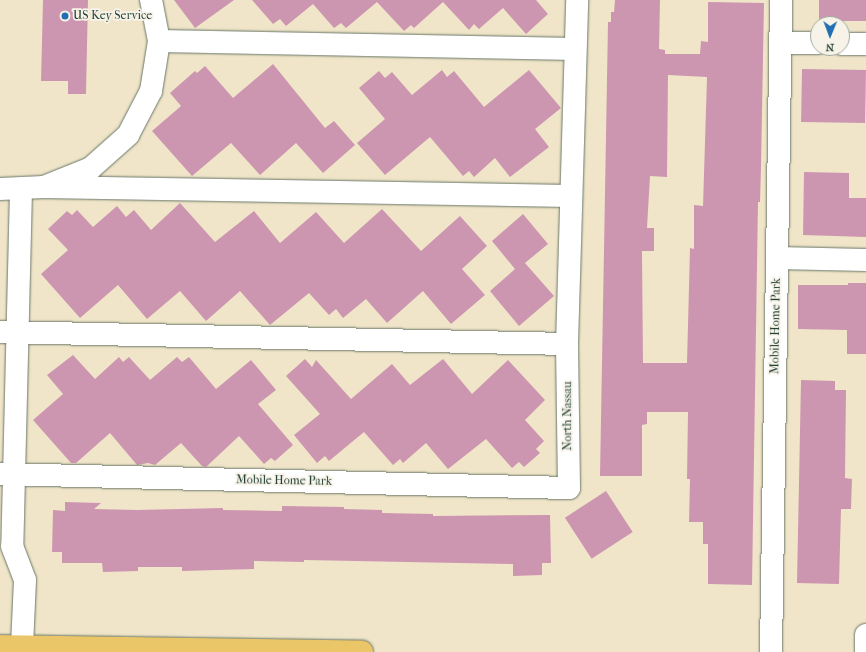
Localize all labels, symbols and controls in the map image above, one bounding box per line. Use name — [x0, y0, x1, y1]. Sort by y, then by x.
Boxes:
place label: US Key Service — [73, 9, 152, 23]
marker: US Key Service — [60, 11, 70, 21]
north arrow — [810, 16, 850, 56]
text: N — [826, 41, 834, 54]
street label: Mobile Home Park — [768, 278, 784, 374]
street label: North Nassau — [561, 381, 575, 451]
street label: Mobile Home Park — [236, 473, 332, 489]

